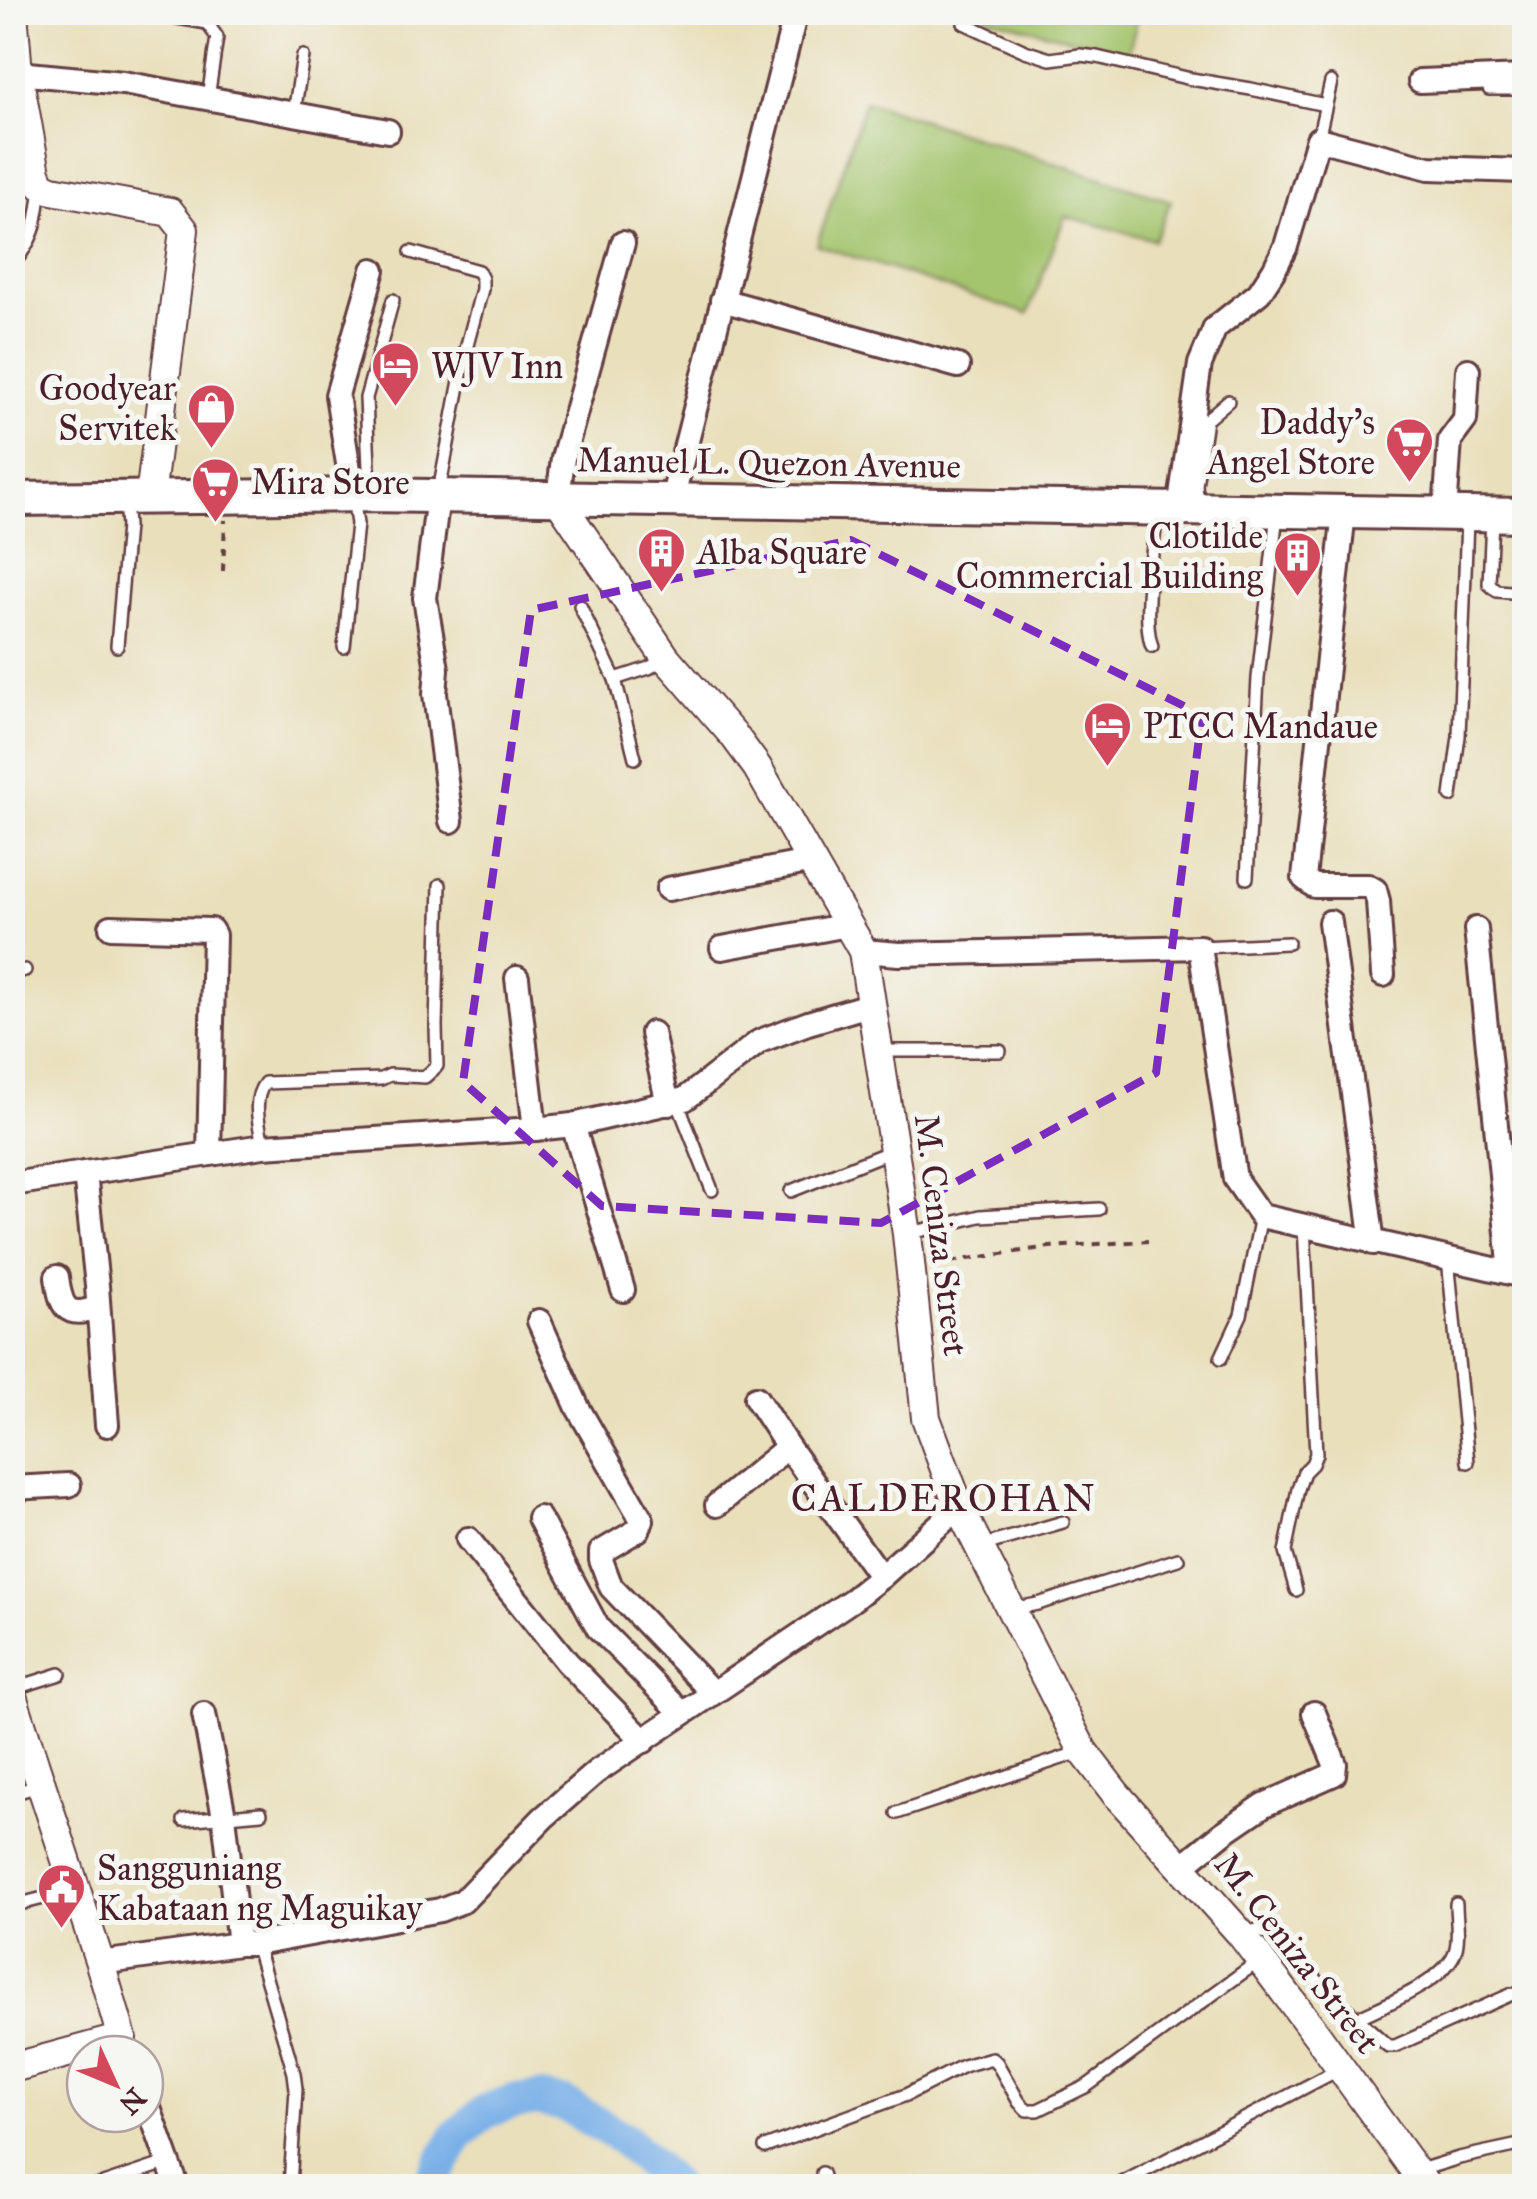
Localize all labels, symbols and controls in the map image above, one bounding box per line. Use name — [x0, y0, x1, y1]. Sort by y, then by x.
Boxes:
hotel icon: WJV Inn — [370, 340, 422, 408]
place label: WJV Inn — [431, 345, 563, 388]
place label: Goodyear Servitek — [39, 367, 177, 450]
shop icon: Goodyear Servitek — [185, 382, 237, 450]
place label: Daddy's Angel Store — [1205, 401, 1375, 484]
supermarket icon: Daddy's Angel Store — [1384, 416, 1436, 484]
street label: Manuel L. Quezon Avenue — [577, 438, 961, 488]
supermarket icon: Mira Store — [190, 456, 242, 524]
place label: Mira Store — [251, 461, 410, 504]
place label: Clotilde Commercial Building — [956, 515, 1264, 598]
building icon: Alba Square — [636, 526, 688, 594]
building icon: Clotilde Commercial Building — [1272, 530, 1324, 598]
place label: Alba Square — [695, 531, 867, 574]
hotel icon: PTCC Mandaue — [1082, 700, 1134, 768]
place label: PTCC Mandaue — [1143, 705, 1378, 748]
street label: M. Ceniza Street — [905, 1112, 977, 1358]
district label: CALDEROHAN — [791, 1475, 1097, 1521]
street label: M. Ceniza Street — [1205, 1844, 1389, 2062]
place label: Sangguniang Kabataan ng Maguikay — [97, 1847, 423, 1930]
public building icon: Sangguniang Kabataan ng Maguikay — [36, 1862, 88, 1930]
north arrow — [65, 2034, 165, 2134]
text: N — [112, 2080, 153, 2122]

